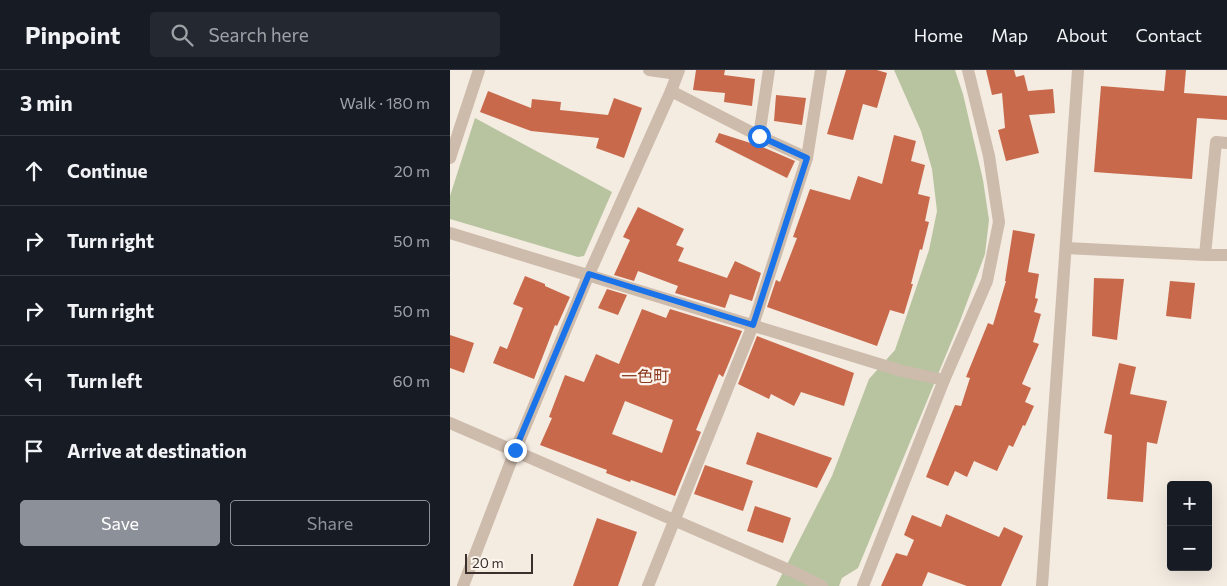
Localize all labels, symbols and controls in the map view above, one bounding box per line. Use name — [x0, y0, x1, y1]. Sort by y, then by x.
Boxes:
search box — [150, 12, 500, 57]
text: Pinpoint — [25, 20, 120, 49]
icon: search — [168, 21, 196, 49]
text: Search here — [208, 23, 309, 46]
text: Home — [914, 24, 963, 46]
text: Map — [991, 24, 1028, 46]
text: About — [1056, 24, 1108, 46]
text: Contact — [1136, 24, 1202, 46]
text: 3 min — [20, 90, 73, 115]
text: Walk · 180 m — [340, 93, 430, 112]
route start — [748, 125, 771, 148]
icon: ahead — [20, 157, 48, 185]
text: Continue — [67, 159, 147, 182]
text: 20 m — [394, 161, 430, 180]
icon: right — [20, 227, 48, 255]
text: Turn right — [67, 229, 154, 252]
text: 50 m — [393, 231, 430, 250]
icon: right — [20, 297, 48, 325]
text: Turn right — [67, 299, 154, 322]
text: 50 m — [393, 301, 430, 320]
district label: 一色町 — [621, 366, 669, 385]
icon: left — [20, 367, 48, 395]
text: Turn left — [67, 369, 142, 392]
text: 60 m — [393, 371, 430, 390]
icon: arrive — [20, 437, 48, 465]
text: Arrive at destination — [67, 439, 247, 462]
route end — [504, 439, 527, 462]
map controls — [1167, 481, 1212, 571]
button: + — [1167, 481, 1212, 526]
button: Save — [20, 500, 220, 546]
button: Share — [230, 500, 430, 546]
button: − — [1167, 526, 1212, 571]
scale bar — [465, 551, 532, 574]
text: 20 m — [472, 554, 504, 571]

